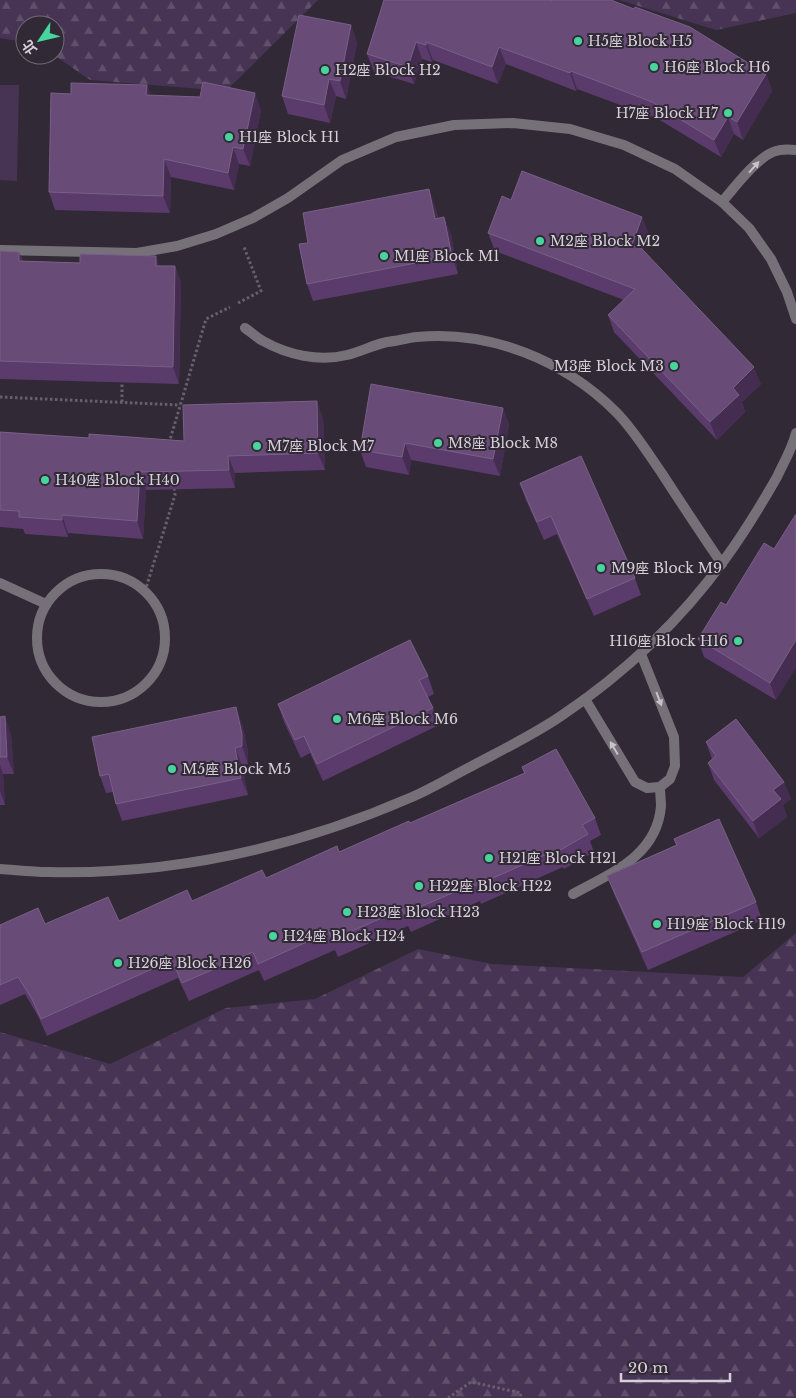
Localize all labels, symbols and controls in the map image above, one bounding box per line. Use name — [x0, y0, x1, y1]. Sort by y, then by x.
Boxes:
north arrow — [15, 15, 65, 65]
place label: H5座 Block H5 — [588, 32, 692, 50]
marker: H5座 Block H5 — [572, 35, 584, 47]
text: 北 — [18, 37, 41, 58]
place label: H6座 Block H6 — [664, 58, 770, 76]
place label: H2座 Block H2 — [335, 61, 441, 79]
marker: H6座 Block H6 — [648, 61, 660, 73]
marker: H2座 Block H2 — [319, 64, 331, 76]
place label: H7座 Block H7 — [616, 104, 719, 122]
marker: H7座 Block H7 — [722, 107, 734, 119]
place label: H1座 Block H1 — [239, 128, 340, 146]
marker: H1座 Block H1 — [223, 131, 235, 143]
one-way arrow — [748, 161, 760, 173]
place label: M2座 Block M2 — [550, 232, 660, 250]
marker: M2座 Block M2 — [534, 235, 546, 247]
place label: M1座 Block M1 — [394, 247, 499, 265]
marker: M1座 Block M1 — [378, 250, 390, 262]
place label: M3座 Block M3 — [554, 357, 664, 375]
marker: M3座 Block M3 — [668, 360, 680, 372]
place label: M8座 Block M8 — [448, 434, 558, 452]
place label: M7座 Block M7 — [267, 437, 375, 455]
marker: M8座 Block M8 — [432, 437, 444, 449]
marker: M7座 Block M7 — [251, 440, 263, 452]
place label: H40座 Block H40 — [55, 471, 180, 489]
marker: H40座 Block H40 — [39, 474, 51, 486]
place label: M9座 Block M9 — [611, 559, 722, 577]
marker: M9座 Block M9 — [595, 562, 607, 574]
place label: H16座 Block H16 — [609, 632, 728, 650]
marker: H16座 Block H16 — [732, 635, 744, 647]
one-way arrow — [655, 692, 663, 707]
place label: M6座 Block M6 — [347, 710, 458, 728]
marker: M6座 Block M6 — [331, 713, 343, 725]
one-way arrow — [610, 741, 619, 754]
place label: M5座 Block M5 — [182, 760, 291, 778]
marker: M5座 Block M5 — [166, 763, 178, 775]
place label: H21座 Block H21 — [499, 849, 617, 867]
marker: H21座 Block H21 — [483, 852, 495, 864]
place label: H22座 Block H22 — [429, 877, 552, 895]
marker: H22座 Block H22 — [413, 880, 425, 892]
place label: H23座 Block H23 — [357, 903, 480, 921]
marker: H23座 Block H23 — [341, 906, 353, 918]
place label: H19座 Block H19 — [667, 915, 786, 933]
marker: H19座 Block H19 — [651, 918, 663, 930]
place label: H24座 Block H24 — [283, 927, 405, 945]
marker: H24座 Block H24 — [267, 930, 279, 942]
place label: H26座 Block H26 — [128, 954, 252, 972]
marker: H26座 Block H26 — [112, 957, 124, 969]
scale bar — [621, 1350, 730, 1382]
text: 20 m — [628, 1358, 668, 1377]

